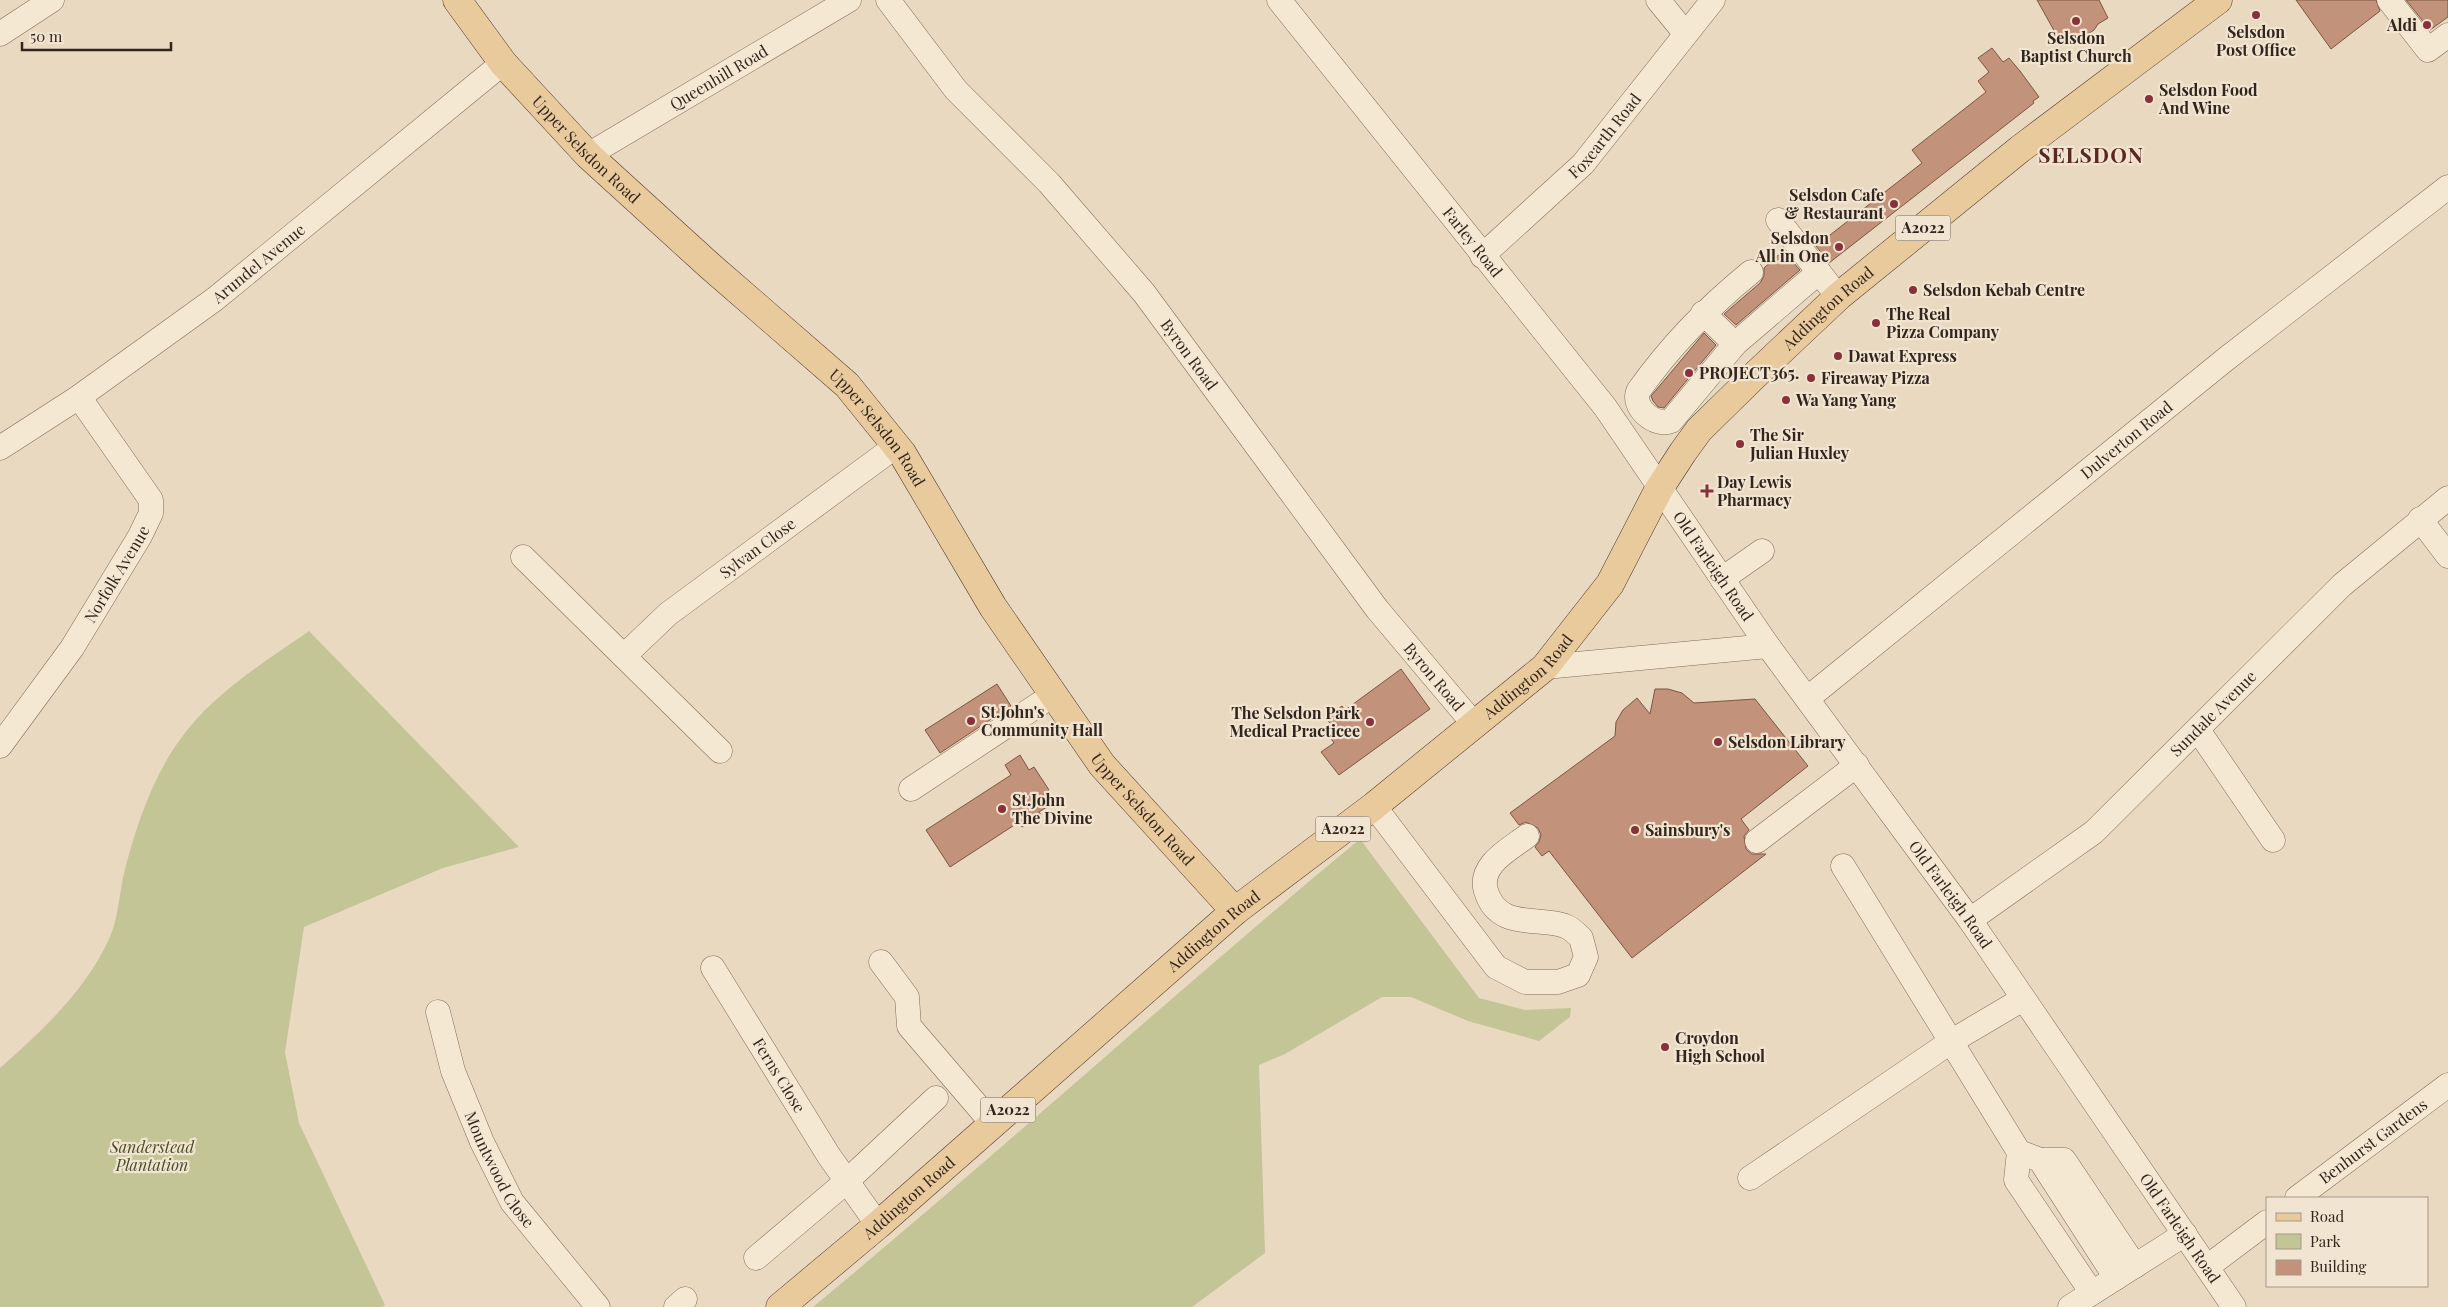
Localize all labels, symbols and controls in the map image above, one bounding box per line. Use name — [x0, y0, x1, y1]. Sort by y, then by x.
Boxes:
marker: Selsdon Post Office — [2250, 9, 2262, 21]
place label: Aldi — [2386, 14, 2417, 35]
marker: Selsdon Baptist Church — [2070, 15, 2082, 27]
marker: Aldi — [2421, 19, 2433, 31]
scale bar — [22, 20, 171, 52]
place label: Selsdon Post Office — [2216, 21, 2296, 60]
text: 50 m — [30, 26, 63, 46]
place label: Selsdon Baptist Church — [2020, 27, 2132, 66]
street label: Queenhill Road — [666, 40, 771, 114]
place label: Selsdon Food And Wine — [2158, 79, 2258, 118]
street label: Foxearth Road — [1563, 89, 1645, 183]
street label: Upper Selsdon Road — [528, 91, 645, 208]
marker: Selsdon Food And Wine — [2143, 93, 2155, 105]
district label: SELSDON — [2038, 140, 2144, 168]
place label: Selsdon Cafe & Restaurant — [1785, 184, 1884, 223]
marker: Selsdon Cafe & Restaurant — [1888, 198, 1900, 210]
street label: Farley Road — [1439, 202, 1508, 281]
road number: A2022 — [1896, 216, 1950, 240]
street label: Arundel Avenue — [207, 219, 309, 308]
place label: Selsdon All in One — [1754, 227, 1829, 266]
marker: Selsdon All in One — [1833, 241, 1845, 253]
street label: Addington Road — [1777, 261, 1878, 355]
place label: Selsdon Kebab Centre — [1923, 279, 2085, 300]
marker: Selsdon Kebab Centre — [1907, 284, 1919, 296]
place label: The Real Pizza Company — [1886, 303, 2000, 342]
street label: Byron Road — [1157, 314, 1223, 394]
marker: The Real Pizza Company — [1870, 317, 1882, 329]
place label: Dawat Express — [1848, 345, 1957, 366]
marker: Dawat Express — [1832, 350, 1844, 362]
place label: PROJECT365. — [1699, 362, 1799, 383]
street label: Upper Selsdon Road — [825, 364, 930, 490]
marker: PROJECT365. — [1683, 367, 1695, 379]
place label: Fireaway Pizza — [1821, 367, 1931, 388]
marker: Fireaway Pizza — [1805, 372, 1817, 384]
place label: Wa Yang Yang — [1795, 389, 1896, 410]
marker: Wa Yang Yang — [1780, 394, 1792, 406]
street label: Dulverton Road — [2076, 396, 2177, 483]
place label: The Sir Julian Huxley — [1749, 424, 1850, 463]
marker: The Sir Julian Huxley — [1734, 438, 1746, 450]
place label: Day Lewis Pharmacy — [1717, 471, 1792, 510]
marker: Day Lewis Pharmacy — [1701, 485, 1713, 497]
street label: Old Farleigh Road — [1669, 507, 1759, 625]
street label: Sylvan Close — [715, 513, 800, 583]
street label: Norfolk Avenue — [79, 522, 153, 626]
street label: Addington Road — [1478, 629, 1577, 724]
street label: Byron Road — [1400, 638, 1469, 715]
street label: Sundale Avenue — [2165, 666, 2260, 761]
place label: St.John's Community Hall — [981, 701, 1103, 740]
place label: The Selsdon Park Medical Practicee — [1229, 702, 1361, 741]
marker: St.John's Community Hall — [965, 715, 977, 727]
marker: The Selsdon Park Medical Practicee — [1364, 716, 1376, 728]
place label: Selsdon Library — [1728, 731, 1846, 752]
marker: Selsdon Library — [1712, 736, 1724, 748]
street label: Upper Selsdon Road — [1087, 749, 1199, 870]
place label: St.John The Divine — [1012, 789, 1093, 828]
marker: St.John The Divine — [996, 803, 1008, 815]
road number: A2022 — [1316, 816, 1370, 842]
place label: Sainsbury's — [1645, 819, 1730, 840]
marker: Sainsbury's — [1629, 824, 1641, 836]
street label: Old Farleigh Road — [1905, 836, 1997, 952]
street label: Addington Road — [1162, 885, 1264, 977]
place label: Croydon High School — [1675, 1027, 1765, 1066]
street label: Ferns Close — [749, 1034, 811, 1116]
marker: Croydon High School — [1659, 1041, 1671, 1053]
street label: Benhurst Gardens — [2314, 1093, 2431, 1188]
road number: A2022 — [980, 1098, 1036, 1122]
street label: Mountwood Close — [461, 1108, 540, 1232]
park label: Sanderstead Plantation — [109, 1136, 195, 1175]
street label: Addington Road — [857, 1151, 959, 1244]
street label: Old Farleigh Road — [2136, 1169, 2225, 1287]
legend — [2266, 1197, 2428, 1287]
text: Road — [2310, 1206, 2344, 1226]
text: Park — [2310, 1231, 2342, 1251]
text: Building — [2310, 1256, 2367, 1276]

